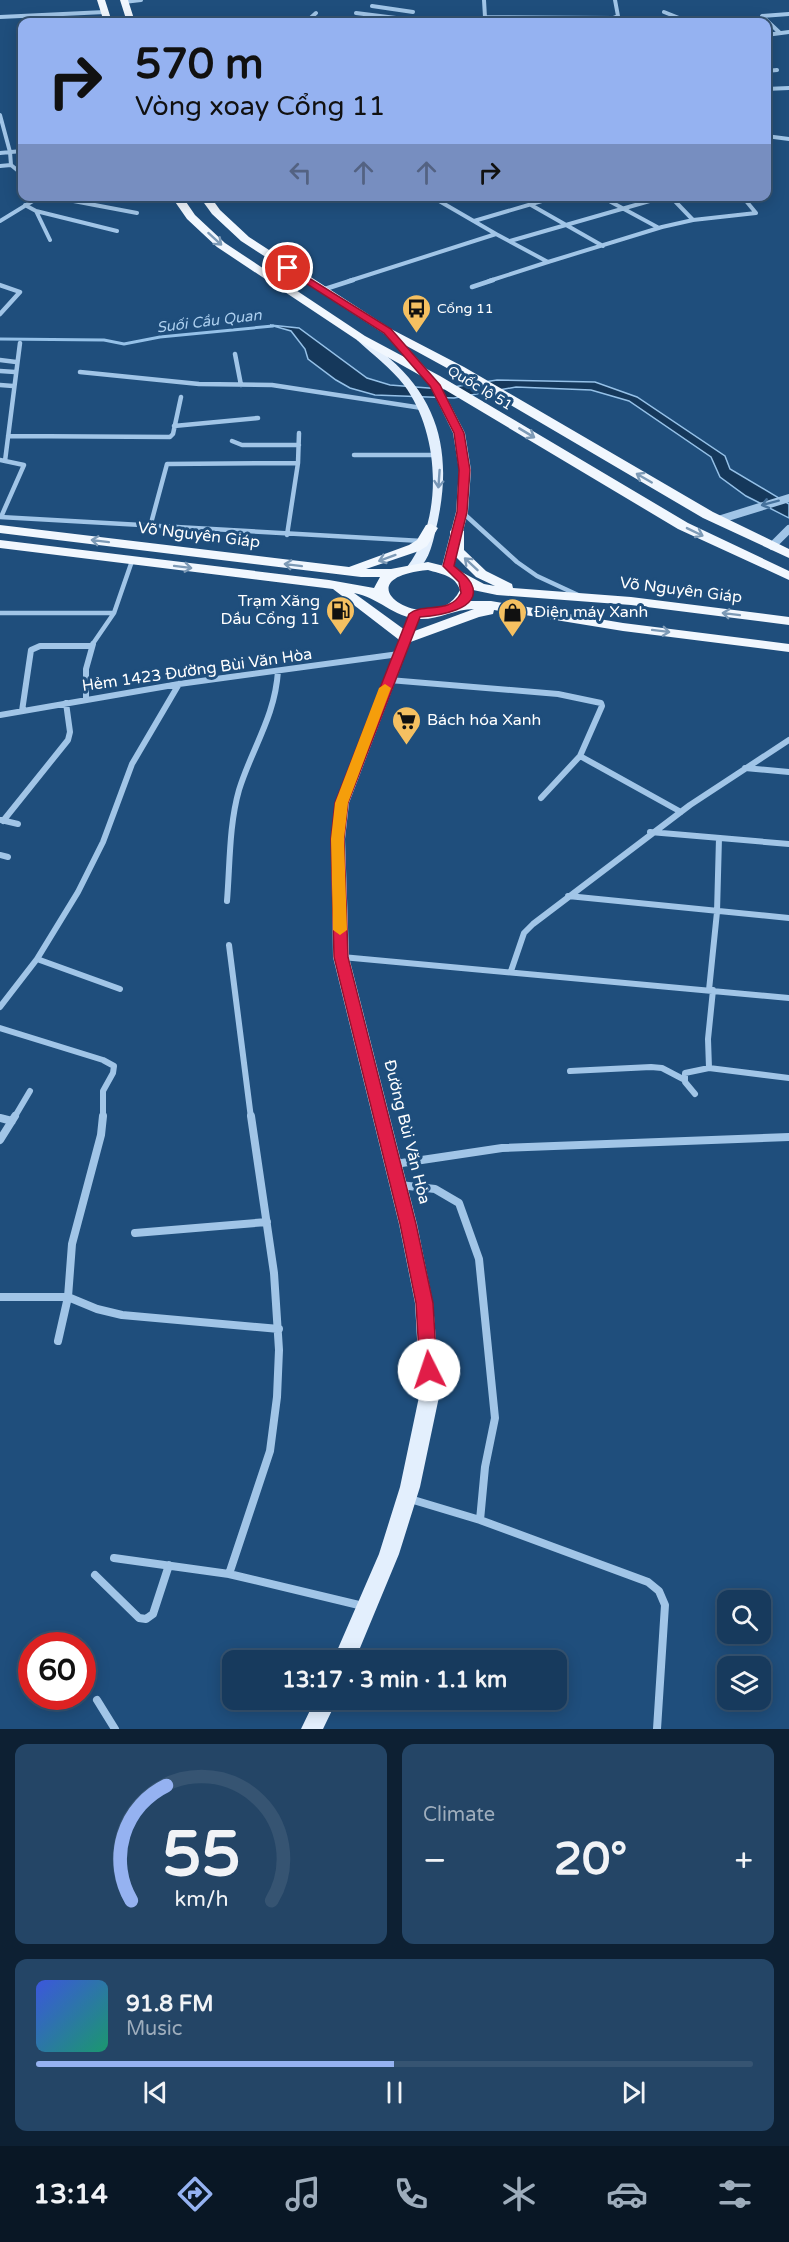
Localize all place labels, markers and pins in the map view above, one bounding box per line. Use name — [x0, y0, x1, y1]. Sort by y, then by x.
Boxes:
pin — [262, 242, 313, 293]
bus stop icon: Cổng 11 — [400, 292, 432, 334]
place label: Cổng 11 — [437, 300, 494, 317]
place label: Trạm Xăng Dầu Cổng 11 — [221, 591, 320, 629]
fuel station icon: Trạm Xăng Dầu Cổng 11 — [325, 594, 357, 636]
shop icon: Điện máy Xanh — [497, 596, 529, 638]
place label: Điện máy Xanh — [534, 602, 648, 622]
supermarket icon: Bách hóa Xanh — [390, 704, 422, 746]
place label: Bách hóa Xanh — [427, 710, 541, 730]

